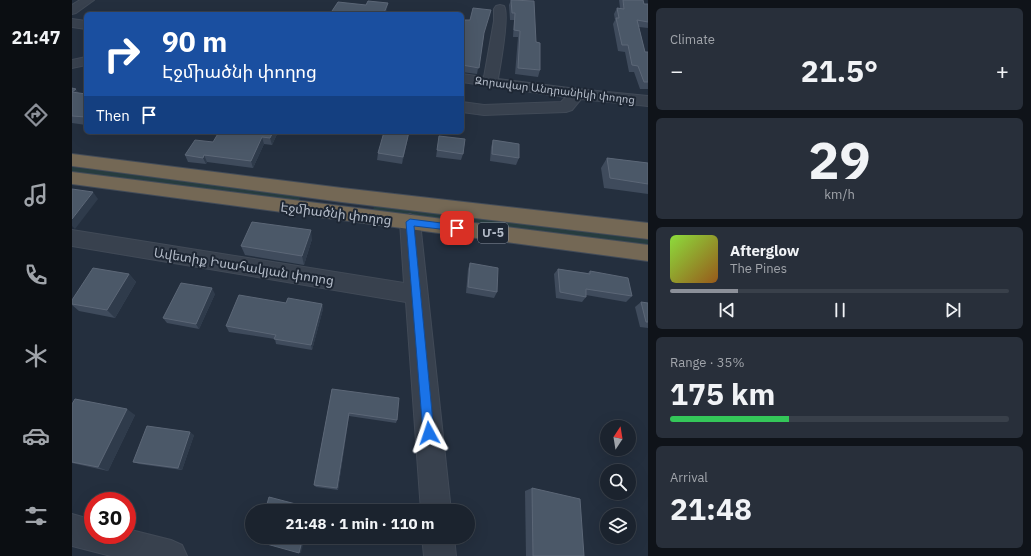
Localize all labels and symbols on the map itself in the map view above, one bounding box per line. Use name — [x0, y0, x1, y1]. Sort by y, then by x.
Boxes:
street label: Զորավար Անդրանիկի փողոց — [474, 73, 636, 107]
street label: Էջմիածնի փողոց — [279, 198, 392, 229]
pin — [440, 211, 474, 245]
road number: Մ-5 — [478, 223, 508, 243]
street label: Ավետիք Իսահակյան փողոց — [153, 244, 335, 289]
position arrow — [408, 412, 450, 454]
north arrow — [600, 420, 636, 456]
speed limit sign: 30 — [84, 492, 136, 544]

